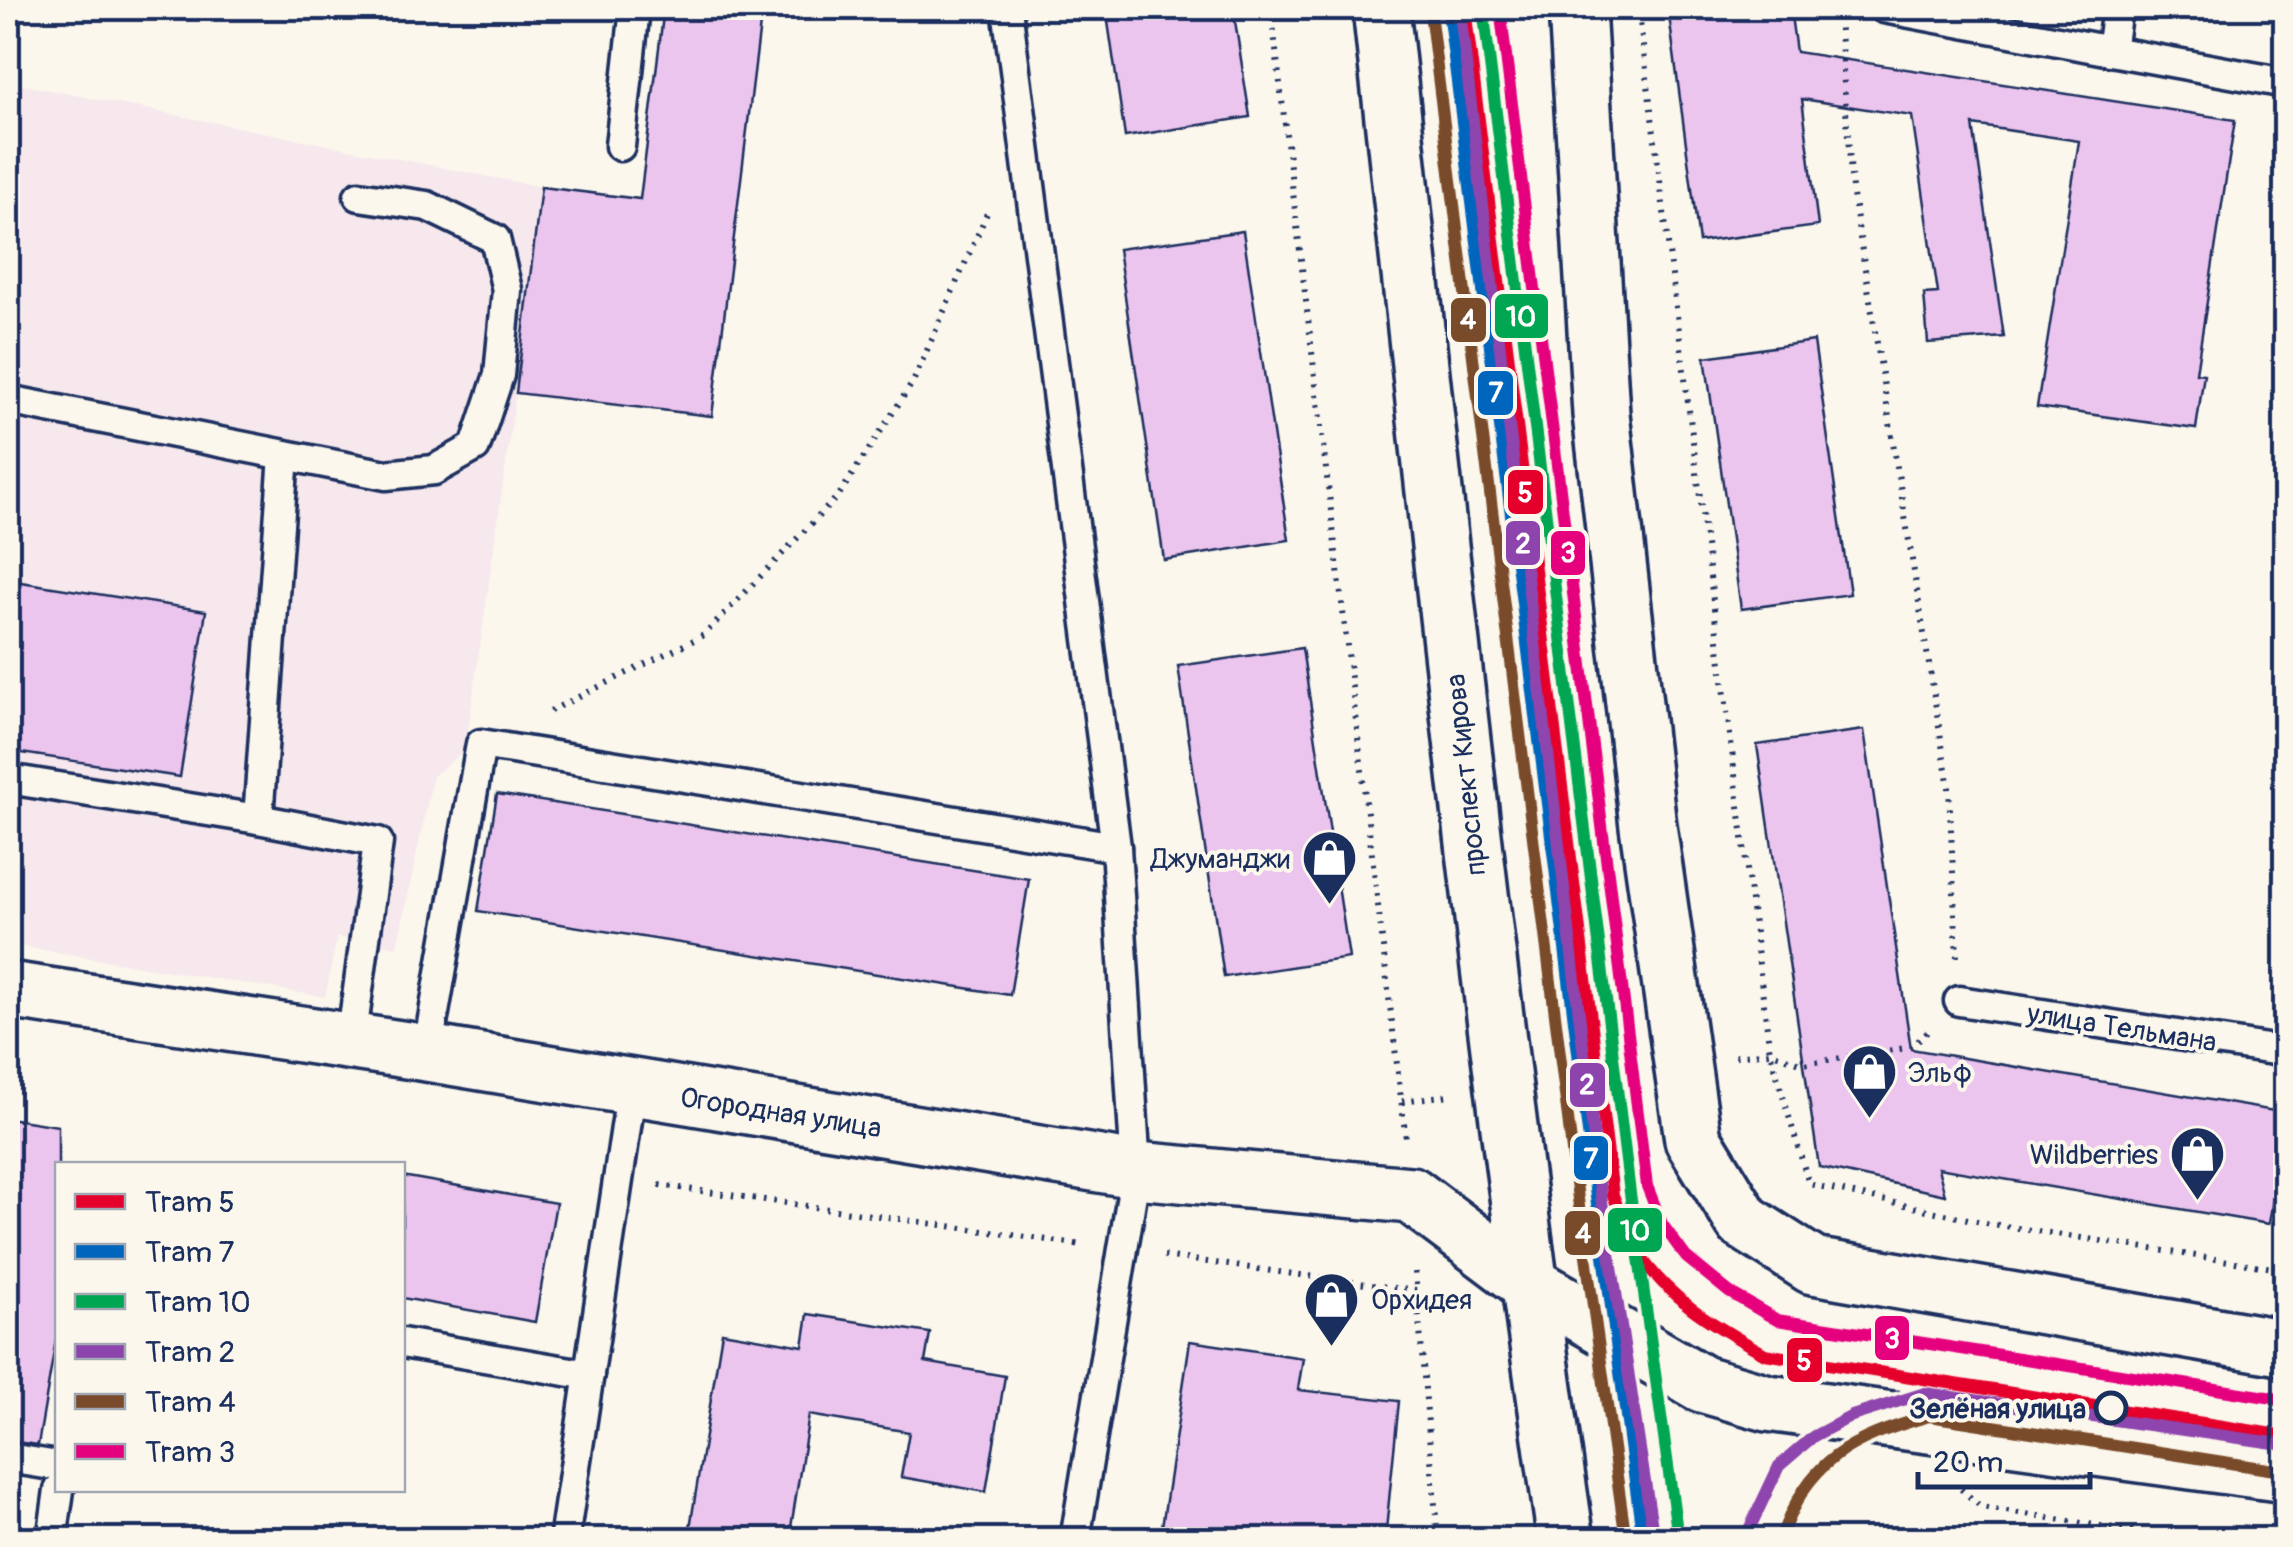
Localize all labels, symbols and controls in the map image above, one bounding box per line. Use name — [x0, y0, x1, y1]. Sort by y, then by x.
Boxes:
line badge: 10 — [1493, 292, 1550, 340]
line badge: 4 — [1449, 296, 1488, 344]
text: 10 — [1506, 300, 1536, 335]
text: 4 — [1460, 303, 1477, 338]
line badge: 7 — [1476, 369, 1515, 417]
text: 7 — [1489, 376, 1504, 411]
line badge: 5 — [1506, 468, 1545, 516]
text: 5 — [1517, 476, 1533, 511]
line badge: 2 — [1504, 519, 1542, 567]
text: 2 — [1515, 527, 1531, 562]
line badge: 3 — [1549, 529, 1587, 577]
text: 3 — [1560, 536, 1576, 571]
street label: проспект Кирова — [1438, 672, 1495, 878]
shop icon: Джуманджи — [1299, 828, 1359, 907]
place label: Джуманджи — [1150, 842, 1290, 877]
street label: улица Тельмана — [2024, 996, 2219, 1061]
shop icon: Эльф — [1839, 1042, 1899, 1121]
place label: Эльф — [1908, 1056, 1972, 1091]
line badge: 2 — [1568, 1061, 1607, 1109]
text: 2 — [1579, 1068, 1595, 1103]
street label: Огородная улица — [678, 1080, 884, 1147]
shop icon: Wildberries — [2167, 1124, 2227, 1203]
line badge: 7 — [1572, 1134, 1610, 1182]
place label: Wildberries — [2030, 1138, 2158, 1173]
text: 7 — [1584, 1142, 1599, 1177]
legend — [55, 1162, 405, 1492]
text: Tram 5 — [145, 1184, 235, 1221]
line badge: 10 — [1606, 1206, 1664, 1254]
line badge: 4 — [1563, 1209, 1602, 1257]
text: 10 — [1620, 1214, 1650, 1249]
text: 4 — [1575, 1217, 1592, 1252]
text: Tram 7 — [145, 1234, 235, 1271]
shop icon: Орхидея — [1302, 1269, 1362, 1348]
place label: Орхидея — [1371, 1283, 1472, 1318]
text: Tram 10 — [145, 1284, 251, 1321]
line badge: 3 — [1873, 1314, 1911, 1362]
text: 3 — [1884, 1322, 1900, 1357]
text: Tram 2 — [145, 1334, 235, 1371]
line badge: 5 — [1785, 1336, 1824, 1384]
text: 5 — [1796, 1344, 1812, 1379]
text: Tram 4 — [145, 1384, 236, 1421]
place label: Зелёная улица — [1910, 1392, 2086, 1427]
marker: Зелёная улица — [2095, 1392, 2127, 1424]
scale bar — [1918, 1427, 2090, 1489]
text: Tram 3 — [145, 1434, 235, 1471]
text: 20 m — [1933, 1444, 2003, 1481]

